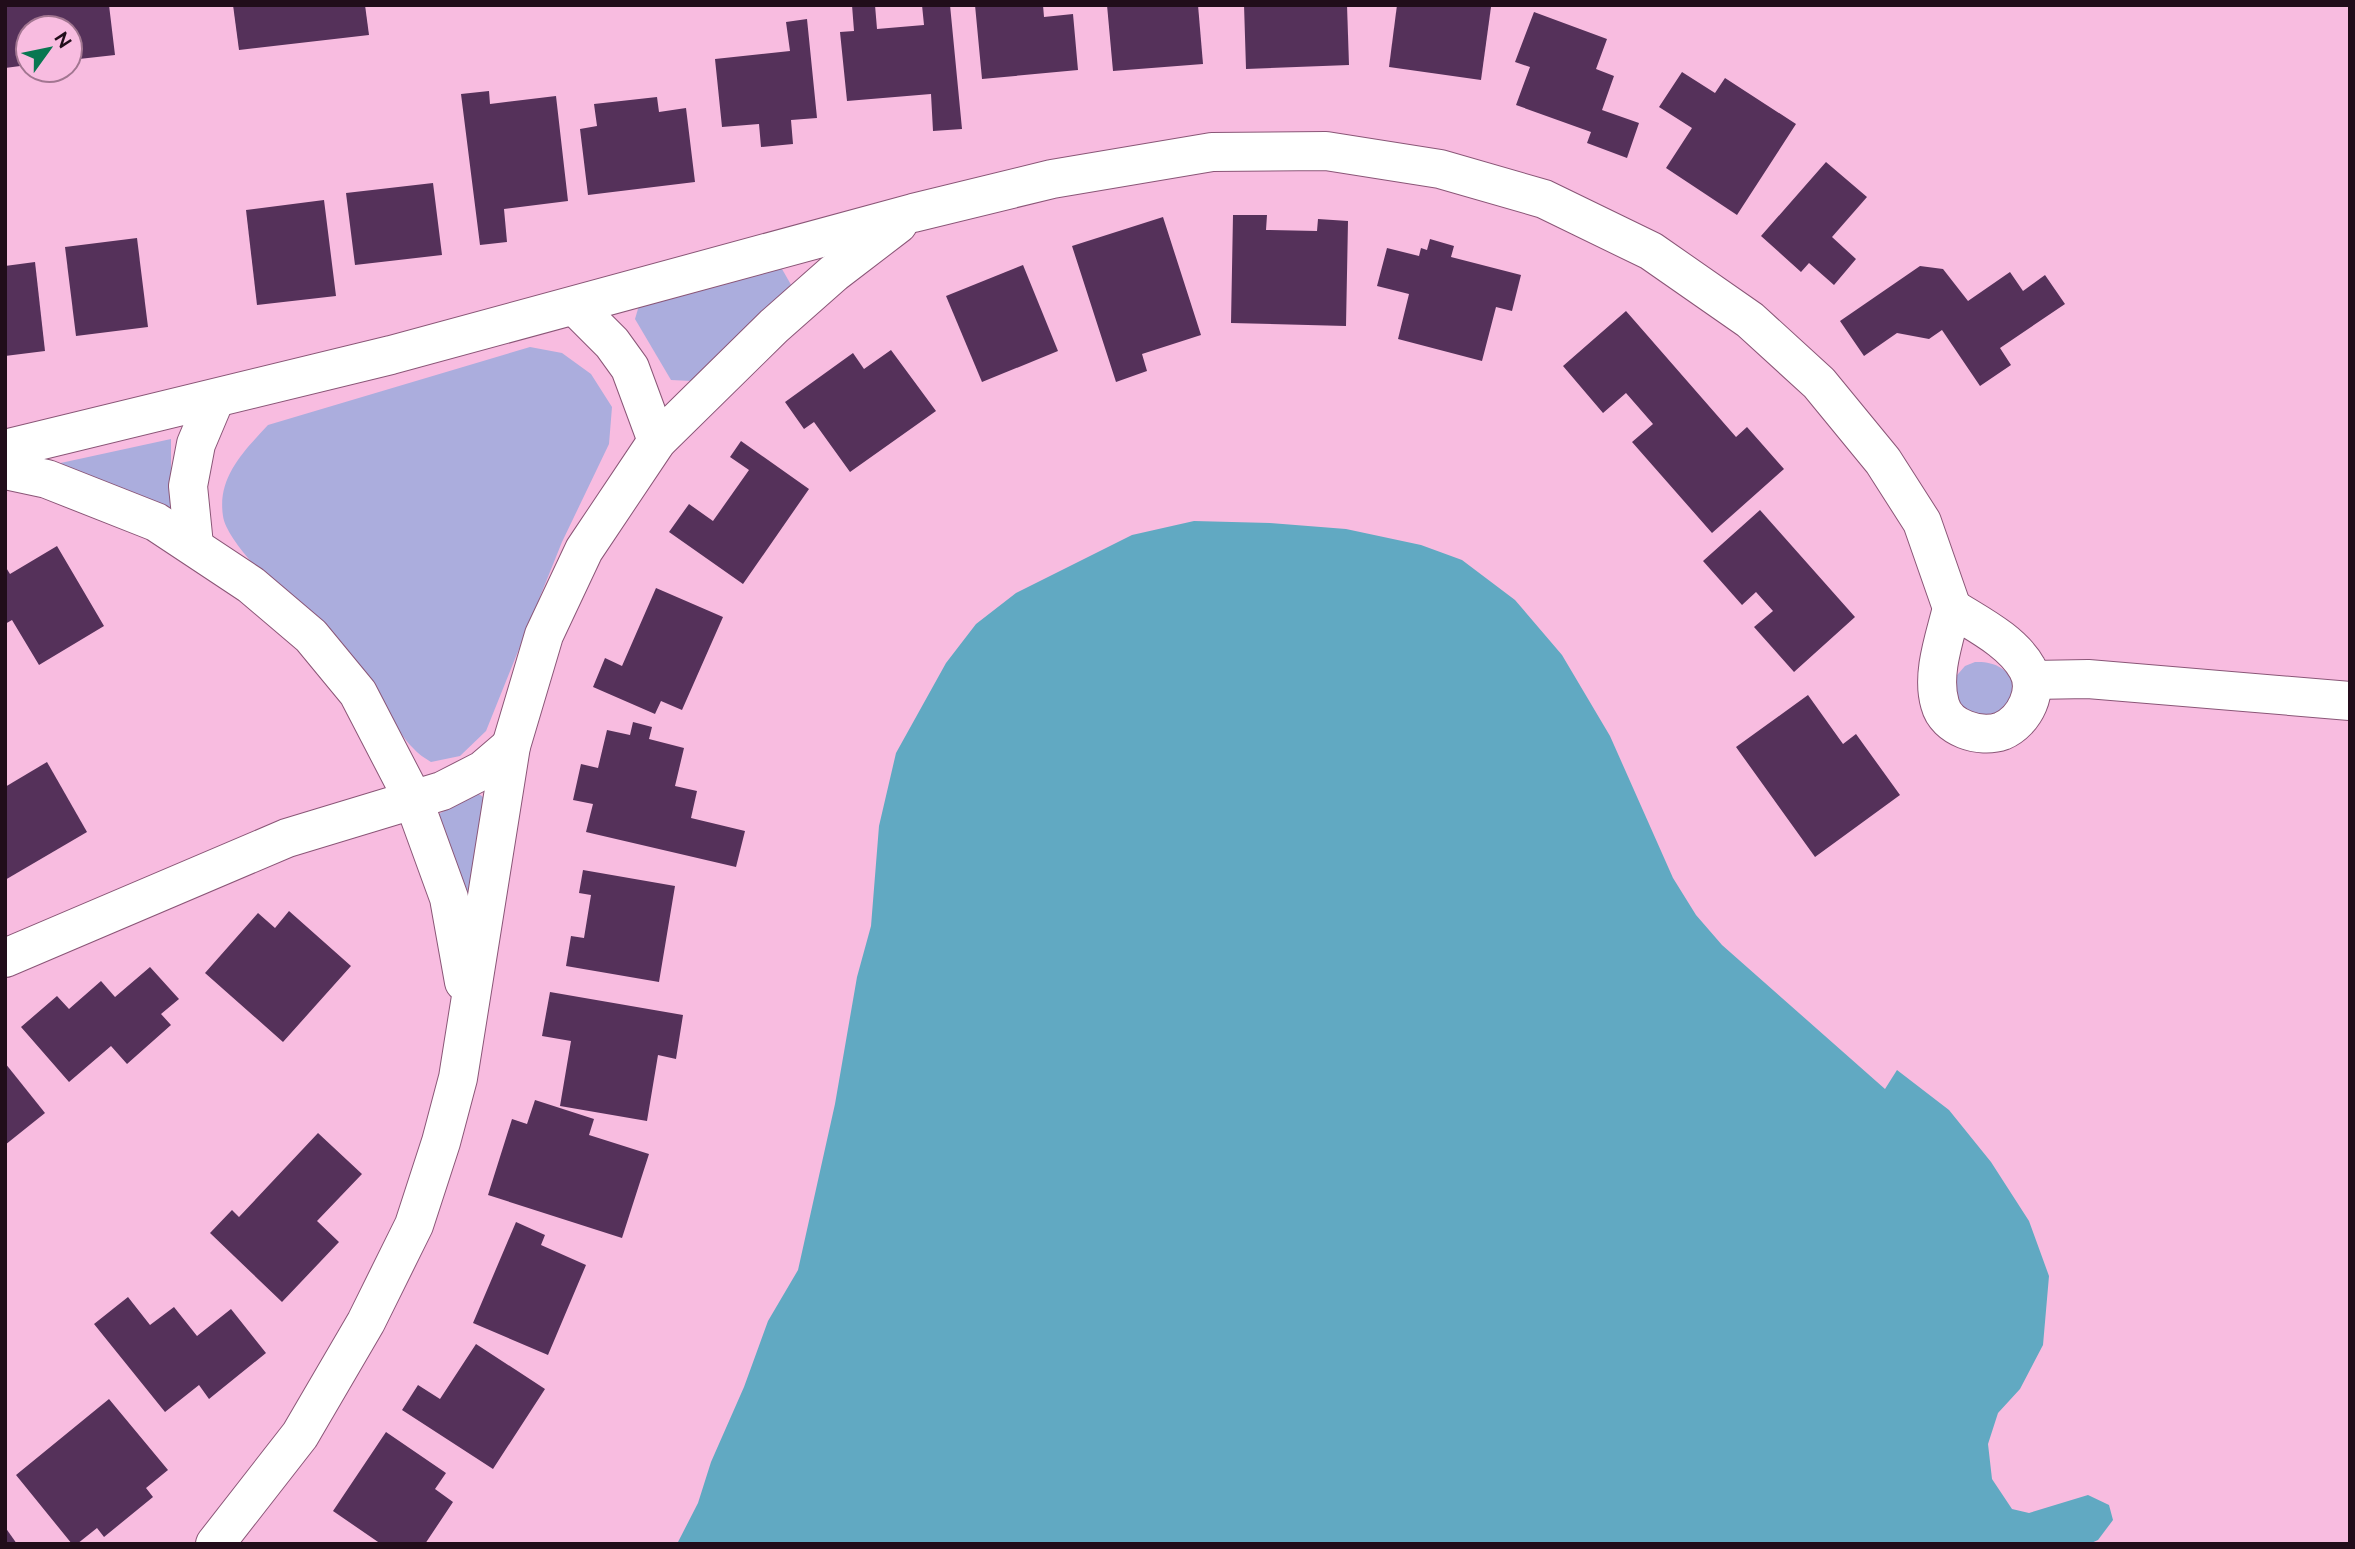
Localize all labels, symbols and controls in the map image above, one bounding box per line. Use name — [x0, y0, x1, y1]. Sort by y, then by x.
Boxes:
north arrow — [14, 14, 84, 84]
text: N — [50, 28, 76, 52]

